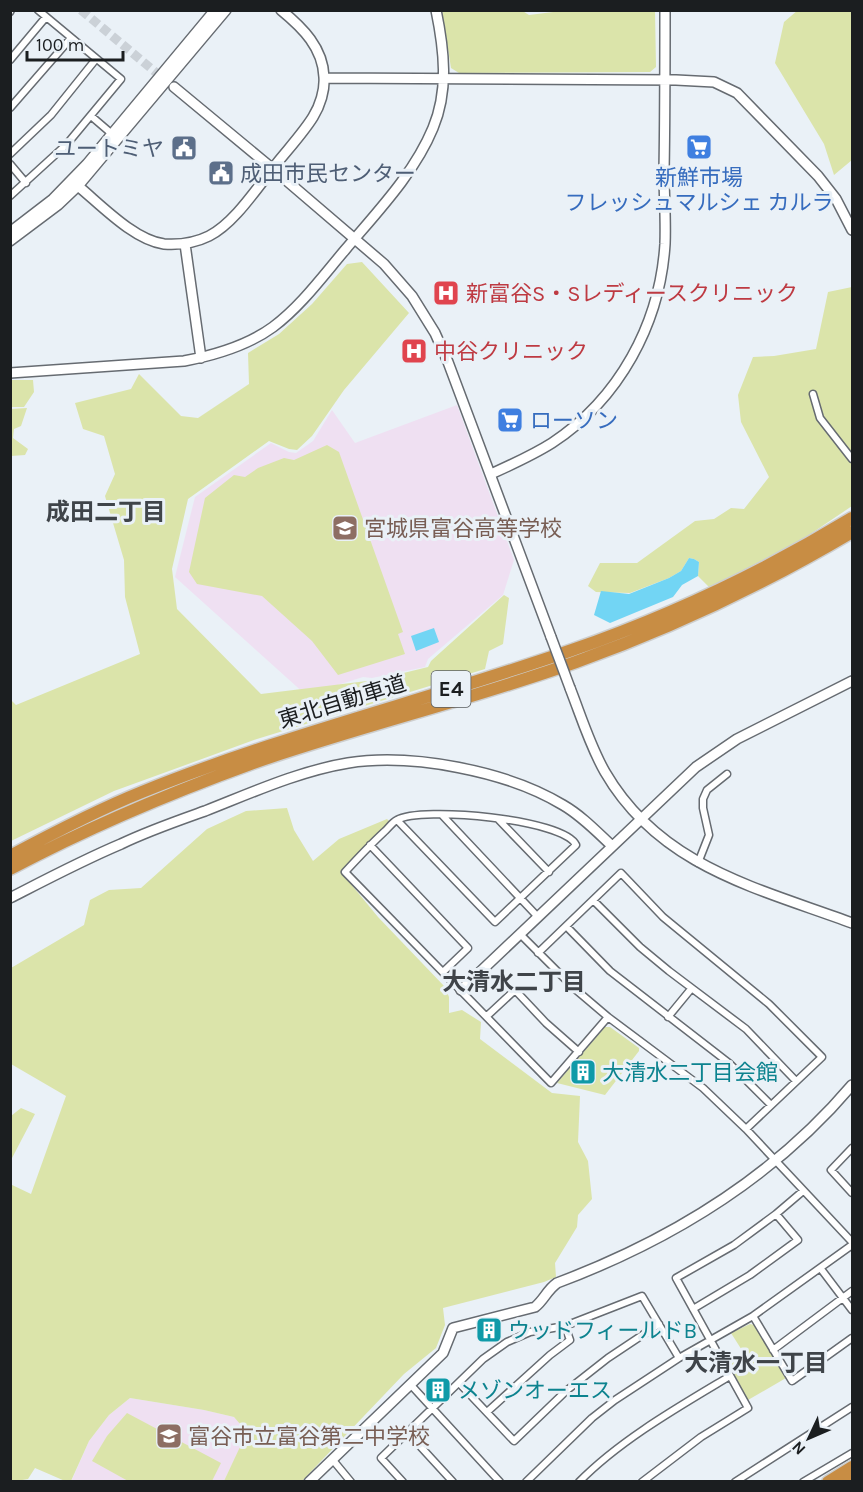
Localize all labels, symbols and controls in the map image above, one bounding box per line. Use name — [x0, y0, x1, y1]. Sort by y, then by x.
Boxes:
scale bar — [27, 24, 123, 62]
text: 100 m — [36, 34, 84, 56]
supermarket icon: 新鮮市場 フレッシュマルシェ カルラ — [684, 132, 714, 162]
public building icon: ユートミヤ — [169, 133, 199, 163]
place label: ユートミヤ — [54, 136, 164, 162]
public building icon: 成田市民センター — [206, 158, 236, 188]
place label: 成田市民センター — [240, 161, 416, 187]
place label: 新鮮市場 フレッシュマルシェ カルラ — [564, 165, 834, 216]
hospital icon: 新富谷S・Sレディースクリニック — [431, 278, 461, 308]
place label: 新富谷S・Sレディースクリニック — [466, 281, 798, 307]
hospital icon: 中谷クリニック — [399, 336, 429, 366]
place label: 中谷クリニック — [434, 339, 588, 365]
supermarket icon: ローソン — [495, 405, 525, 435]
place label: ローソン — [530, 408, 618, 434]
district label: 成田二丁目 — [46, 498, 166, 526]
school or university icon: 宮城県富谷高等学校 — [330, 513, 360, 543]
place label: 宮城県富谷高等学校 — [364, 516, 562, 542]
street label: 東北自動車道 — [275, 670, 409, 734]
road number: E4 — [432, 671, 470, 707]
district label: 大清水二丁目 — [442, 968, 586, 996]
building icon: 大清水二丁目会館 — [568, 1057, 598, 1087]
place label: 大清水二丁目会館 — [602, 1060, 778, 1086]
building icon: ウッドフィールドB — [474, 1315, 504, 1345]
place label: ウッドフィールドB — [508, 1318, 697, 1344]
district label: 大清水一丁目 — [684, 1349, 828, 1377]
building icon: メゾンオーエス — [423, 1375, 453, 1405]
place label: メゾンオーエス — [458, 1378, 612, 1404]
north arrow — [779, 1408, 839, 1468]
school or university icon: 富谷市立富谷第二中学校 — [154, 1421, 184, 1451]
place label: 富谷市立富谷第二中学校 — [188, 1424, 430, 1450]
text: N — [788, 1437, 809, 1459]

